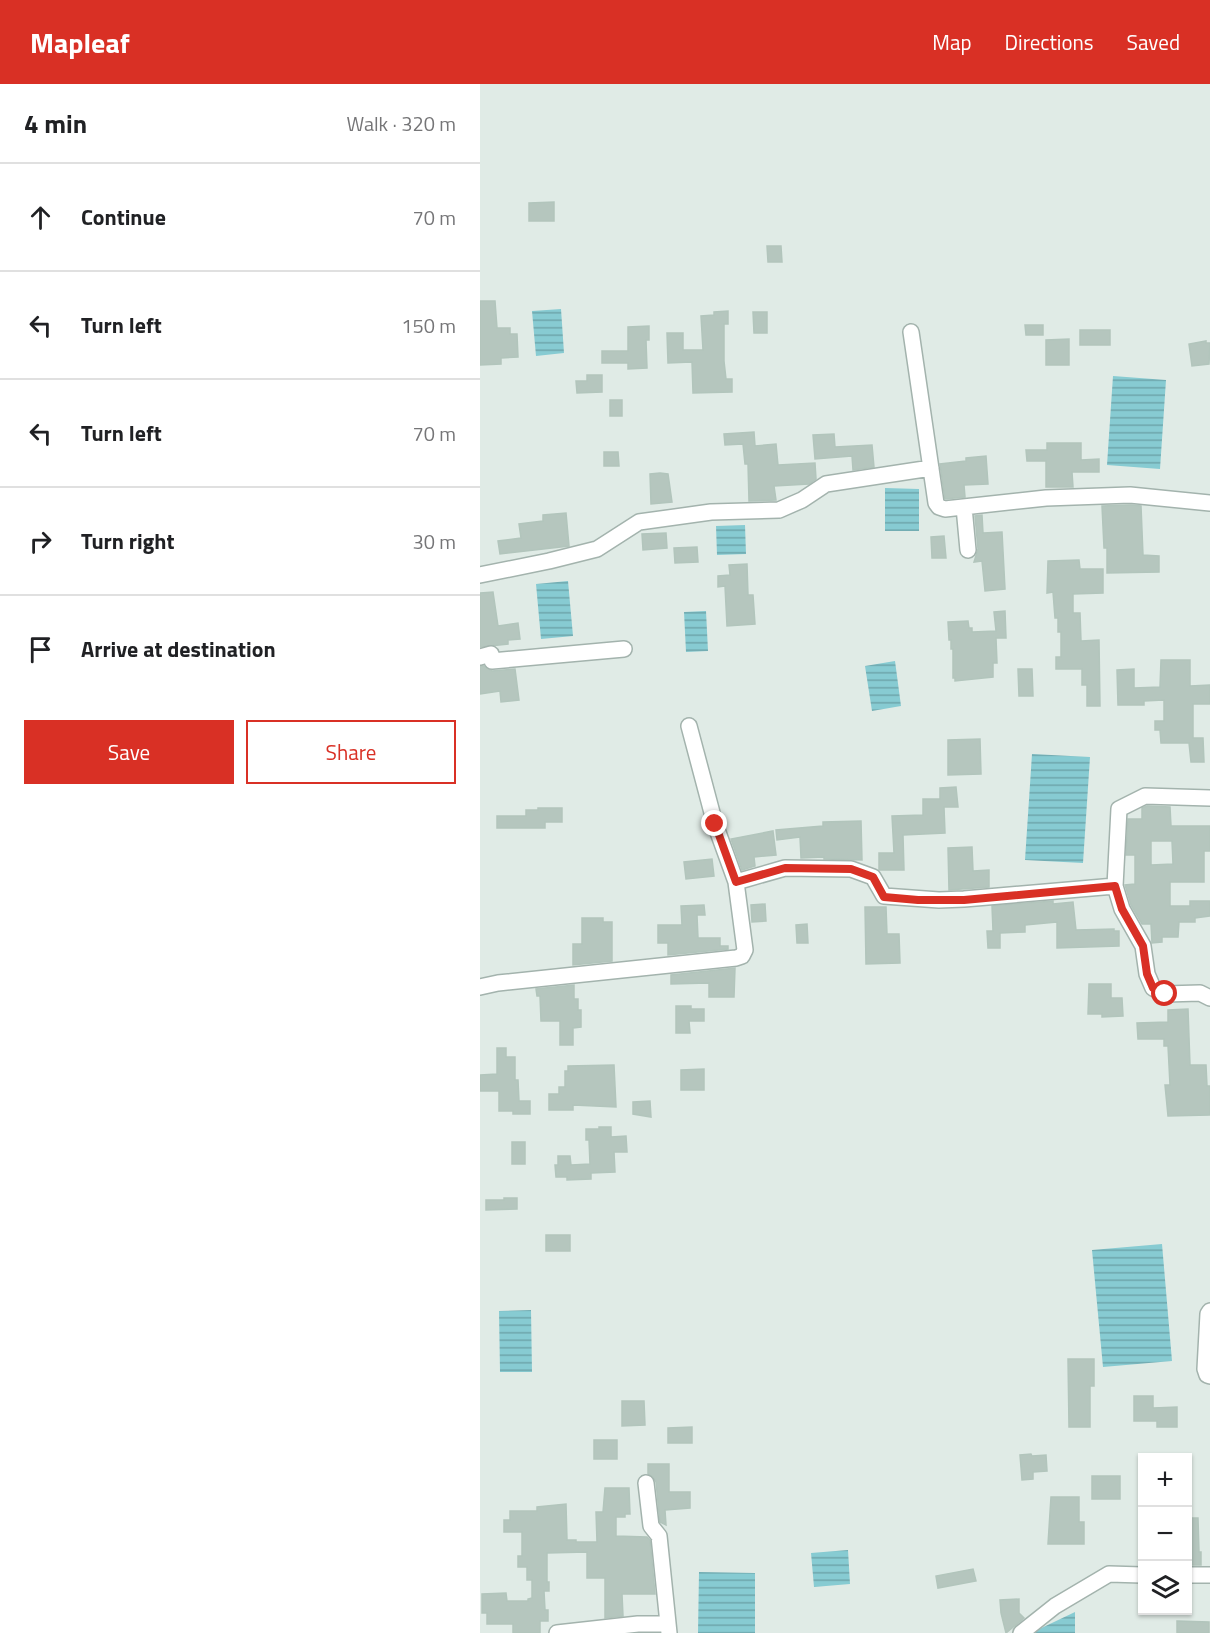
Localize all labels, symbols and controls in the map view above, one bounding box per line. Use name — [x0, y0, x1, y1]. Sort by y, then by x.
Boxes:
text: Mapleaf — [30, 21, 130, 64]
text: Map — [932, 26, 972, 58]
text: Directions — [1005, 26, 1094, 58]
text: Saved — [1127, 26, 1180, 58]
text: 4 min — [24, 104, 87, 143]
text: Walk · 320 m — [347, 108, 456, 139]
text: Continue — [81, 200, 166, 234]
icon: ahead — [24, 201, 57, 234]
text: 70 m — [412, 202, 456, 233]
text: Turn left — [81, 308, 162, 342]
icon: left — [24, 309, 57, 342]
text: 150 m — [401, 310, 456, 341]
text: Turn left — [81, 416, 162, 450]
icon: left — [24, 417, 57, 450]
text: 70 m — [412, 418, 456, 449]
text: Turn right — [81, 524, 175, 558]
icon: right — [24, 525, 57, 558]
text: 30 m — [412, 526, 456, 557]
text: Arrive at destination — [81, 632, 276, 666]
icon: arrive — [24, 633, 57, 666]
button: Save — [24, 720, 234, 784]
button: Share — [246, 720, 456, 784]
route end — [701, 810, 727, 836]
route start — [1151, 980, 1177, 1006]
map controls — [1138, 1453, 1192, 1615]
button: + — [1138, 1453, 1192, 1507]
button: − — [1138, 1507, 1192, 1561]
button: layers — [1138, 1561, 1192, 1615]

